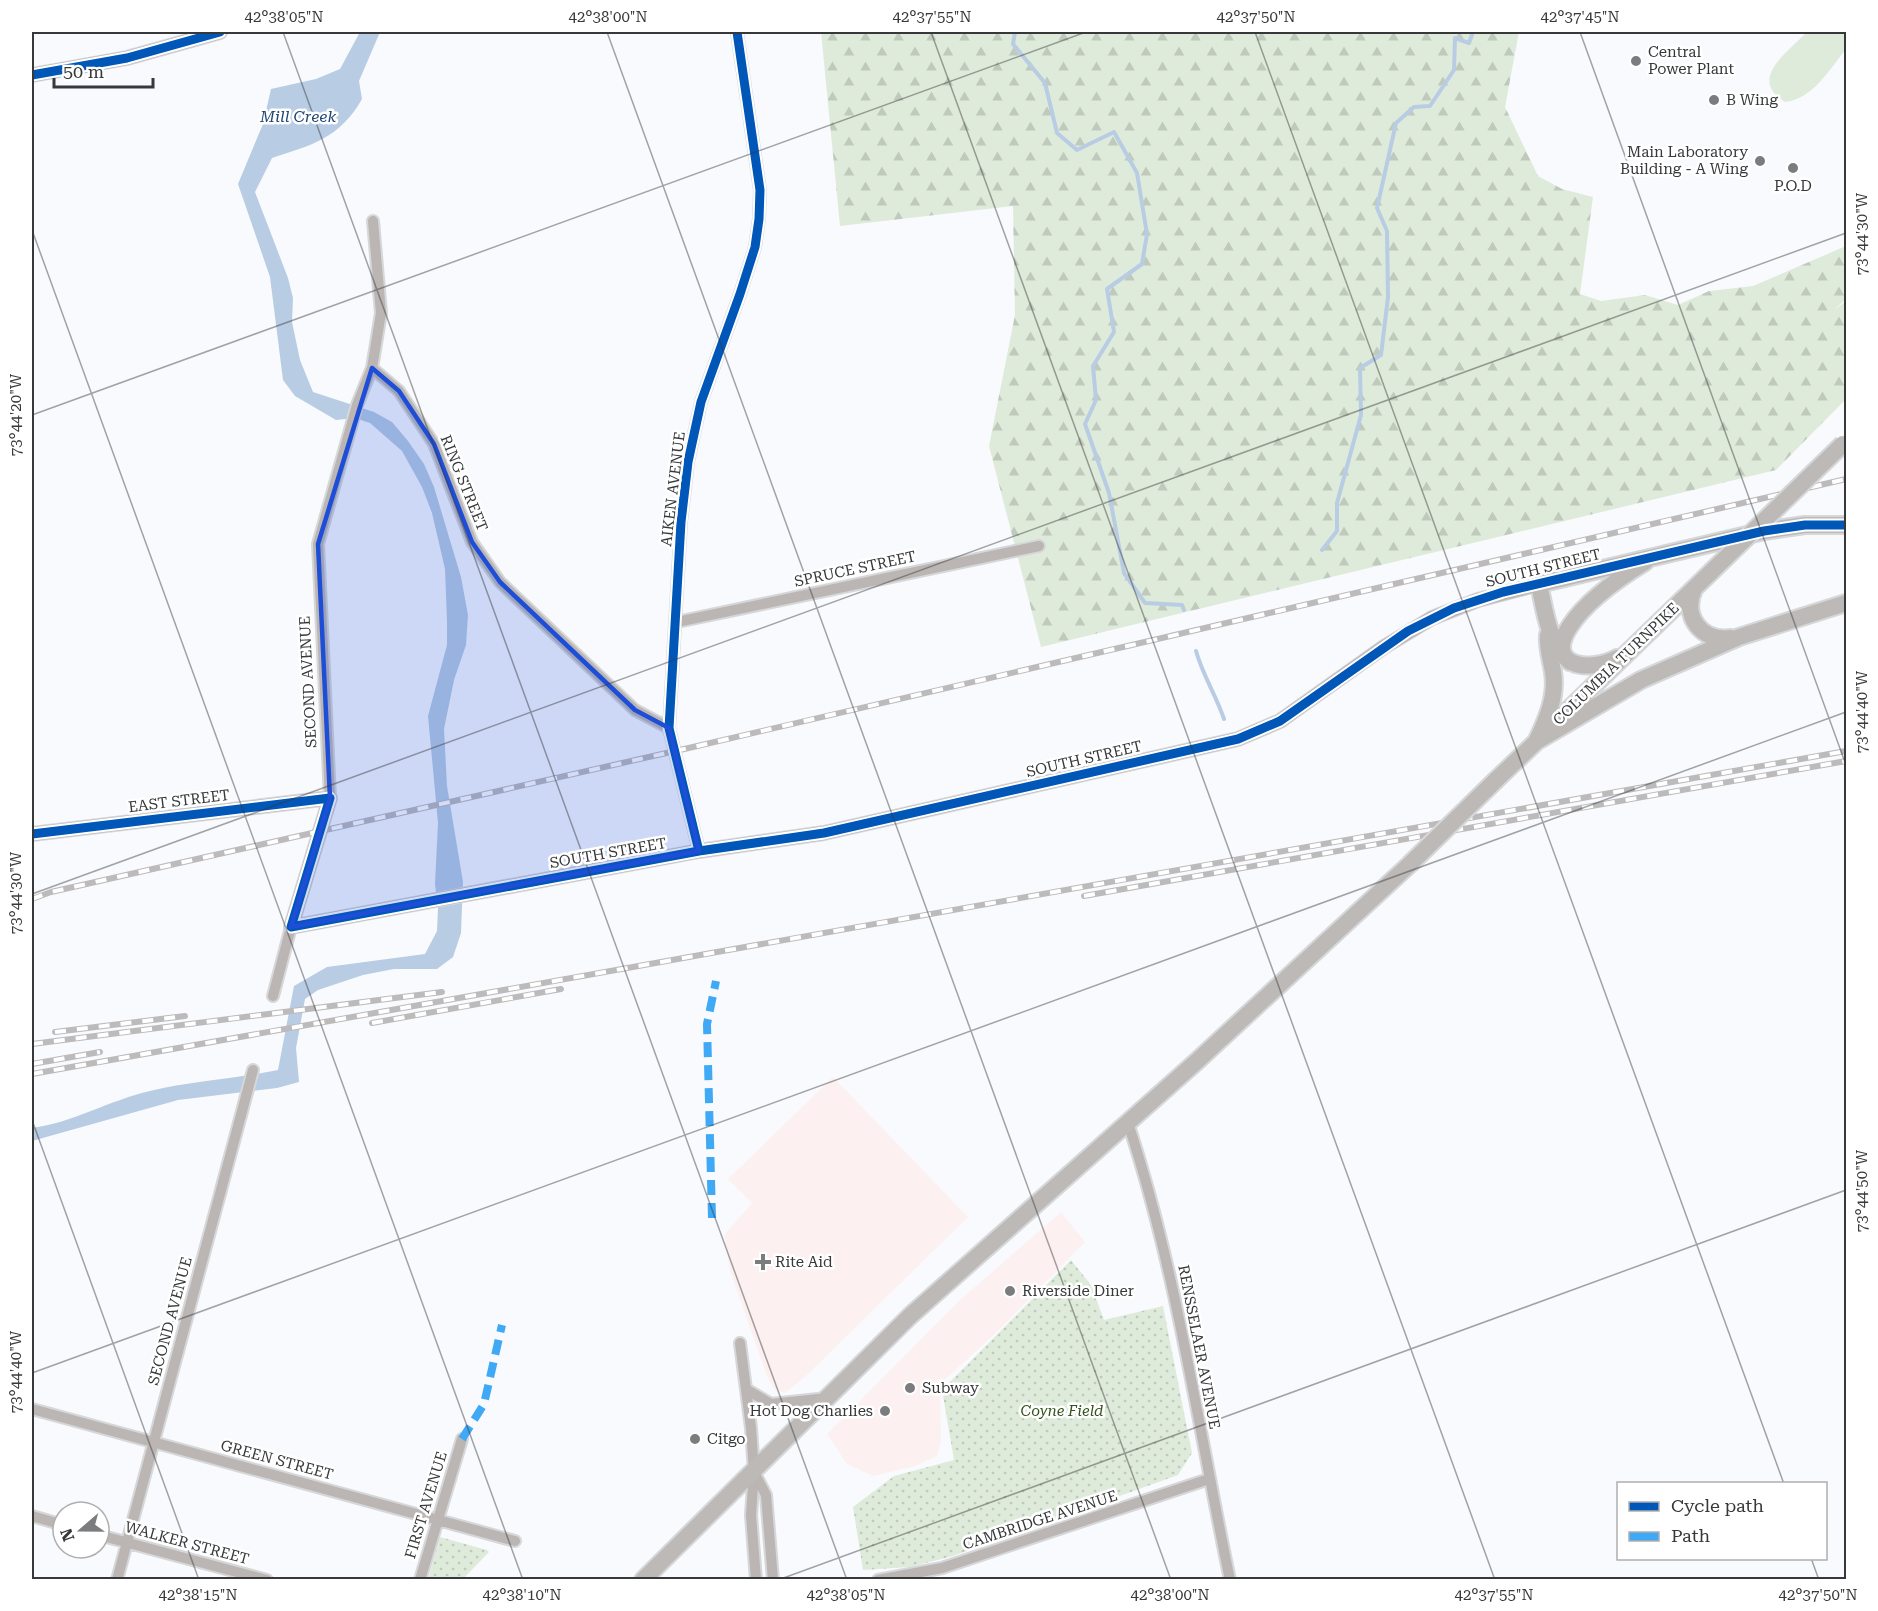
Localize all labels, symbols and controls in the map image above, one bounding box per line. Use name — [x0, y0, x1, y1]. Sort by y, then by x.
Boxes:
text: 42°38'05"N — [244, 8, 324, 26]
text: 42°38'00"N — [568, 8, 648, 26]
text: 42°37'55"N — [892, 8, 972, 26]
text: 42°37'50"N — [1216, 8, 1296, 26]
text: 42°37'45"N — [1540, 8, 1620, 26]
place label: Central Power Plant — [1648, 43, 1735, 78]
scale bar — [54, 51, 153, 89]
marker: Central Power Plant — [1629, 54, 1643, 68]
text: 50 m — [63, 61, 104, 82]
place label: B Wing — [1726, 91, 1778, 109]
marker: B Wing — [1707, 93, 1721, 107]
water label: Mill Creek — [259, 107, 336, 126]
place label: Main Laboratory Building - A Wing — [1620, 143, 1748, 178]
marker: Main Laboratory Building - A Wing — [1753, 154, 1767, 168]
marker: P.O.D — [1786, 161, 1800, 175]
place label: P.O.D — [1774, 177, 1812, 195]
text: 73°44'30"W — [1853, 192, 1871, 275]
text: 73°44'20"W — [7, 373, 25, 456]
street label: AIKEN AVENUE — [657, 430, 689, 548]
street label: RING STREET — [437, 432, 491, 534]
street label: SOUTH STREET — [1483, 545, 1603, 591]
street label: SPRUCE STREET — [793, 547, 917, 591]
street label: COLUMBIA TURNPIKE — [1549, 599, 1683, 729]
street label: SECOND AVENUE — [296, 615, 320, 749]
text: 73°44'40"W — [1853, 670, 1871, 753]
street label: SOUTH STREET — [1024, 737, 1144, 781]
street label: EAST STREET — [127, 786, 231, 816]
street label: SOUTH STREET — [548, 834, 668, 872]
text: 73°44'30"W — [7, 851, 25, 934]
text: 73°44'50"W — [1853, 1149, 1871, 1232]
place label: Rite Aid — [775, 1253, 833, 1271]
street label: SECOND AVENUE — [144, 1255, 196, 1387]
marker: Rite Aid — [756, 1255, 770, 1269]
street label: RENSSELAER AVENUE — [1174, 1263, 1224, 1431]
place label: Riverside Diner — [1022, 1282, 1134, 1300]
marker: Riverside Diner — [1003, 1284, 1017, 1298]
text: 73°44'40"W — [7, 1330, 25, 1413]
place label: Subway — [922, 1379, 979, 1397]
marker: Subway — [903, 1381, 917, 1395]
place label: Hot Dog Charlies — [749, 1402, 873, 1420]
park label: Coyne Field — [1021, 1402, 1103, 1420]
marker: Hot Dog Charlies — [878, 1404, 892, 1418]
place label: Citgo — [707, 1430, 746, 1448]
marker: Citgo — [688, 1432, 702, 1446]
street label: GREEN STREET — [219, 1436, 335, 1484]
street label: FIRST AVENUE — [401, 1449, 451, 1561]
legend — [1617, 1482, 1827, 1560]
street label: CAMBRIDGE AVENUE — [960, 1486, 1120, 1554]
text: Cycle path — [1671, 1495, 1764, 1516]
north arrow — [51, 1500, 111, 1560]
street label: WALKER STREET — [123, 1518, 251, 1568]
text: Path — [1671, 1525, 1710, 1546]
text: N — [56, 1526, 78, 1544]
text: 42°38'15"N — [158, 1586, 238, 1604]
text: 42°38'10"N — [482, 1586, 562, 1604]
text: 42°38'05"N — [806, 1586, 886, 1604]
text: 42°38'00"N — [1130, 1586, 1210, 1604]
text: 42°37'55"N — [1454, 1586, 1534, 1604]
text: 42°37'50"N — [1778, 1586, 1858, 1604]

